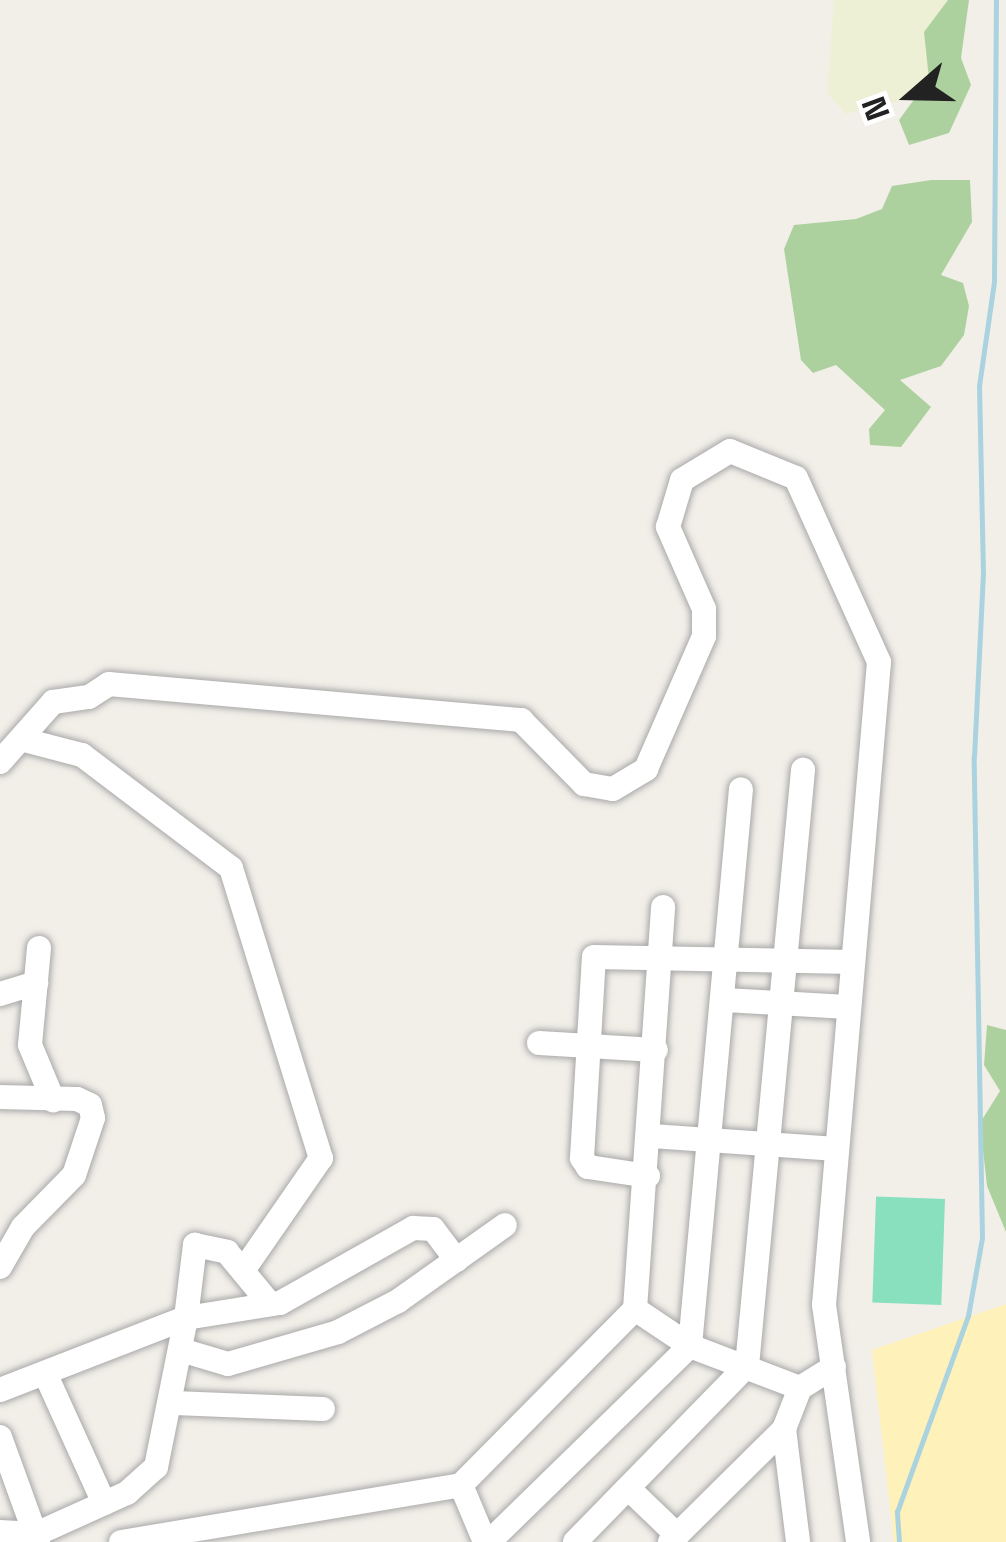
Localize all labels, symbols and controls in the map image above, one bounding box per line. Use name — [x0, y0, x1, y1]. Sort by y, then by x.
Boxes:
north arrow — [850, 36, 970, 156]
text: N — [853, 91, 900, 126]

